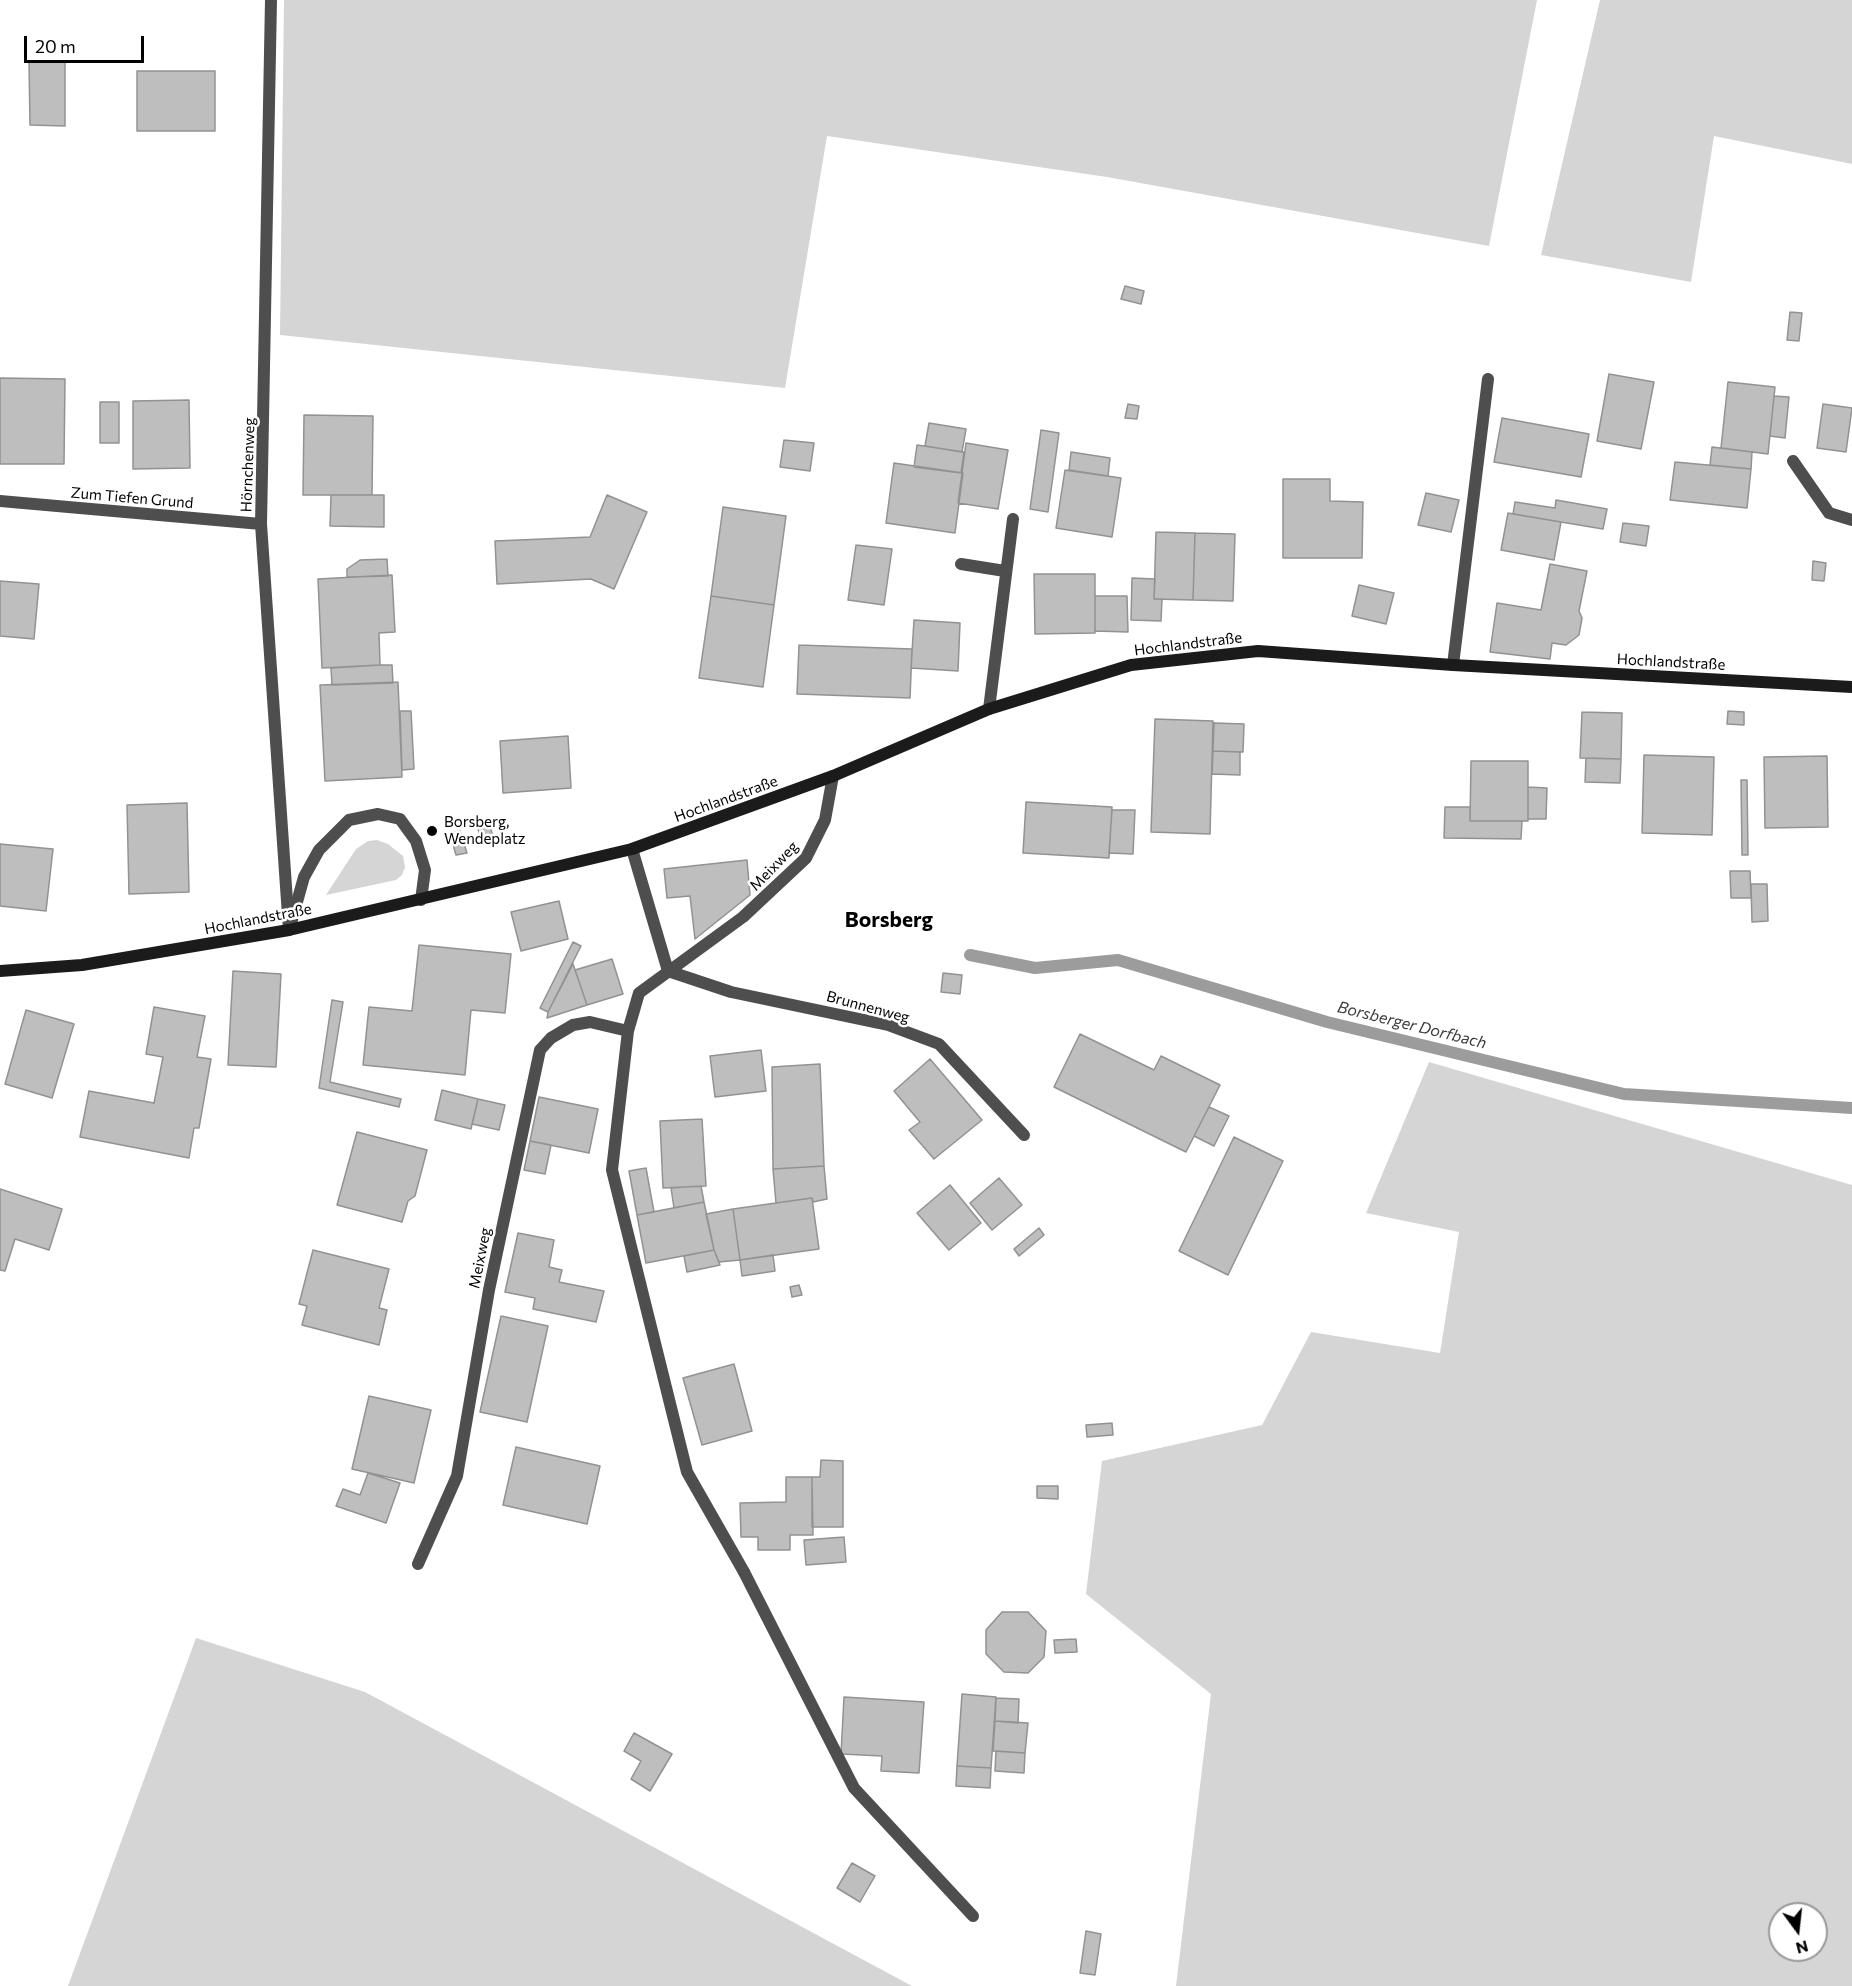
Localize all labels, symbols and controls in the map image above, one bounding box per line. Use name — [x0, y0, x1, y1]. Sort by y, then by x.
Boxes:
scale bar — [27, 24, 147, 62]
text: 20 m — [35, 35, 76, 57]
street label: Hörnchenweg — [237, 417, 259, 513]
street label: Zum Tiefen Grund — [70, 484, 194, 512]
street label: Hochlandstraße — [1133, 628, 1243, 660]
street label: Hochlandstraße — [1616, 650, 1726, 674]
street label: Hochlandstraße — [672, 772, 780, 826]
place label: Borsberg, Wendeplatz — [444, 813, 525, 848]
marker: Borsberg, Wendeplatz — [425, 824, 439, 838]
street label: Meixweg — [746, 838, 802, 894]
street label: Hochlandstraße — [203, 900, 313, 938]
district label: Borsberg — [845, 907, 933, 933]
street label: Brunnenweg — [824, 987, 912, 1027]
water label: Borsberger Dorfbach — [1335, 997, 1489, 1053]
street label: Meixweg — [465, 1226, 495, 1290]
north arrow — [1768, 1902, 1828, 1962]
text: N — [1794, 1937, 1811, 1959]

